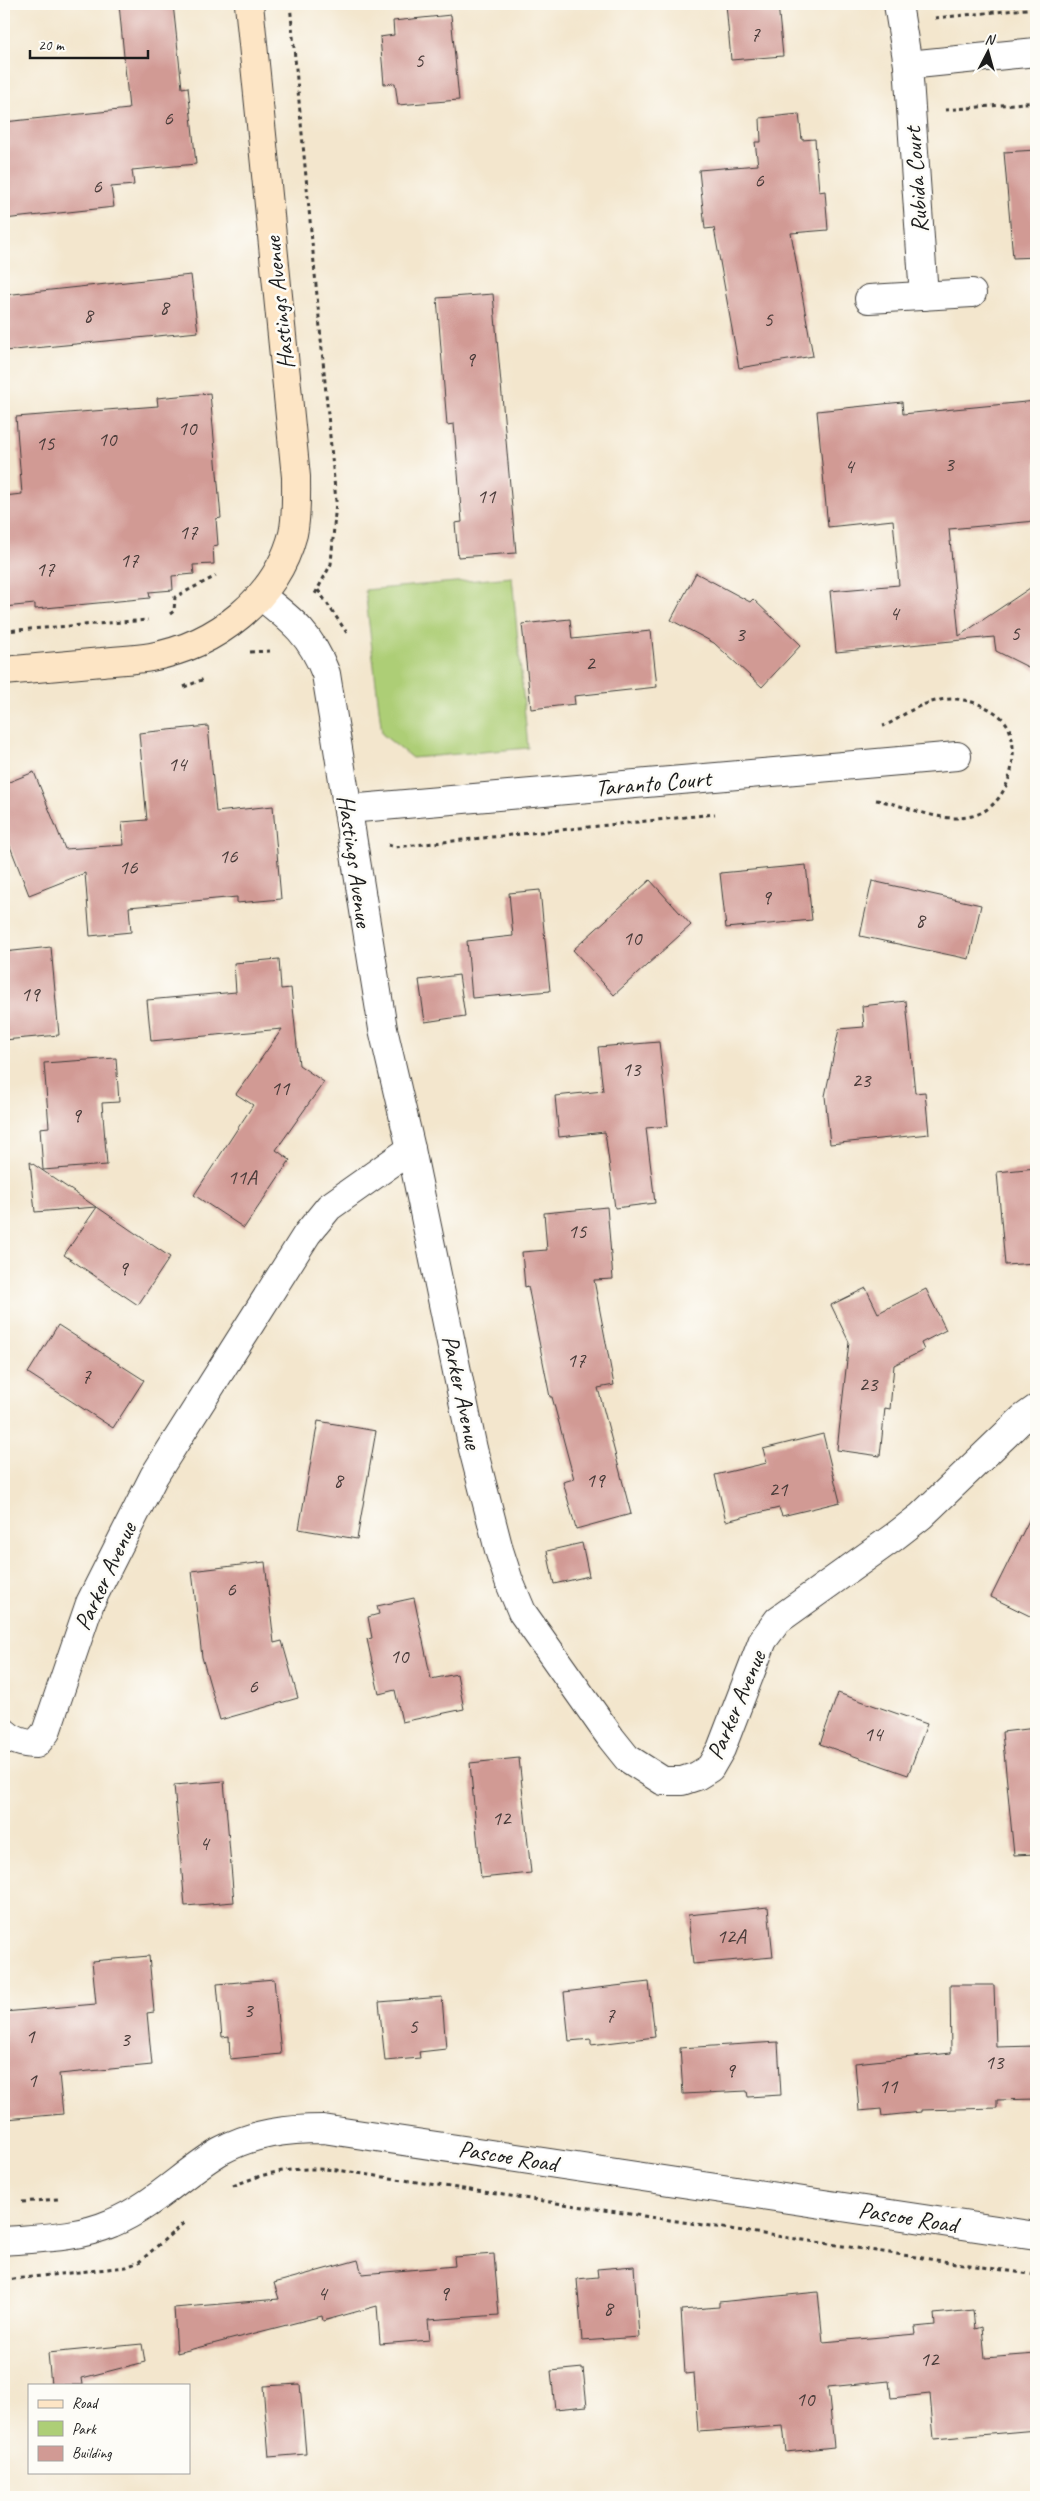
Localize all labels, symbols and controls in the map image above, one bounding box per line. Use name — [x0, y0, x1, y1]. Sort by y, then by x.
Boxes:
house number: 7 — [750, 21, 761, 47]
scale bar — [30, 28, 148, 60]
north arrow — [962, 28, 1012, 78]
text: N — [984, 31, 997, 49]
text: 20 m — [38, 36, 65, 55]
house number: 5 — [414, 47, 425, 73]
house number: 6 — [163, 105, 173, 131]
street label: Rubida Court — [897, 124, 935, 234]
house number: 6 — [754, 167, 764, 193]
house number: 6 — [92, 173, 102, 199]
street label: Hastings Avenue — [257, 233, 301, 371]
house number: 8 — [159, 294, 171, 320]
house number: 8 — [83, 302, 95, 328]
house number: 5 — [763, 306, 774, 332]
house number: 9 — [465, 346, 476, 372]
house number: 10 — [178, 415, 198, 441]
house number: 10 — [98, 426, 118, 452]
house number: 15 — [36, 430, 56, 456]
house number: 3 — [944, 451, 955, 477]
house number: 4 — [844, 453, 856, 479]
house number: 11 — [477, 483, 497, 509]
house number: 17 — [179, 519, 199, 545]
house number: 17 — [120, 547, 140, 573]
house number: 17 — [36, 556, 56, 582]
house number: 4 — [889, 600, 901, 626]
house number: 5 — [1010, 620, 1021, 646]
house number: 3 — [735, 621, 746, 647]
house number: 2 — [585, 650, 596, 676]
house number: 14 — [168, 751, 189, 777]
street label: Taranto Court — [594, 763, 714, 803]
street label: Hastings Avenue — [331, 793, 379, 931]
house number: 16 — [219, 843, 238, 869]
house number: 16 — [119, 854, 138, 880]
house number: 9 — [761, 884, 772, 910]
house number: 8 — [915, 907, 927, 933]
house number: 10 — [623, 925, 643, 951]
house number: 19 — [21, 981, 41, 1007]
house number: 13 — [622, 1056, 642, 1082]
house number: 23 — [852, 1067, 872, 1093]
house number: 11 — [271, 1075, 291, 1101]
house number: 9 — [71, 1102, 82, 1128]
house number: 11A — [227, 1164, 258, 1190]
house number: 15 — [568, 1218, 588, 1244]
house number: 9 — [118, 1255, 129, 1281]
street label: Parker Avenue — [435, 1332, 489, 1454]
house number: 17 — [567, 1347, 587, 1373]
house number: 7 — [81, 1363, 92, 1389]
house number: 23 — [859, 1371, 879, 1397]
house number: 8 — [333, 1467, 345, 1493]
house number: 19 — [586, 1467, 606, 1493]
house number: 21 — [769, 1476, 789, 1502]
street label: Parker Avenue — [67, 1515, 144, 1635]
house number: 6 — [226, 1576, 236, 1602]
house number: 10 — [390, 1643, 410, 1669]
street label: Parker Avenue — [700, 1644, 773, 1764]
house number: 6 — [248, 1673, 258, 1699]
house number: 14 — [864, 1721, 885, 1747]
house number: 12 — [492, 1805, 512, 1831]
house number: 4 — [199, 1830, 211, 1856]
house number: 12A — [716, 1923, 747, 1949]
house number: 3 — [243, 1997, 254, 2023]
house number: 7 — [605, 2002, 616, 2028]
house number: 5 — [408, 2013, 419, 2039]
house number: 1 — [25, 2023, 36, 2049]
house number: 3 — [120, 2026, 131, 2052]
house number: 13 — [985, 2049, 1005, 2075]
house number: 9 — [725, 2057, 736, 2083]
house number: 1 — [27, 2067, 38, 2093]
house number: 11 — [879, 2073, 899, 2099]
street label: Pascoe Road — [457, 2133, 563, 2179]
street label: Pascoe Road — [857, 2194, 963, 2240]
house number: 4 — [317, 2280, 329, 2306]
house number: 9 — [439, 2280, 450, 2306]
house number: 8 — [603, 2295, 615, 2321]
house number: 12 — [920, 2346, 940, 2372]
legend — [28, 2384, 190, 2474]
house number: 10 — [796, 2386, 816, 2412]
text: Road — [72, 2394, 99, 2413]
text: Park — [72, 2420, 97, 2439]
text: Building — [72, 2444, 112, 2463]

